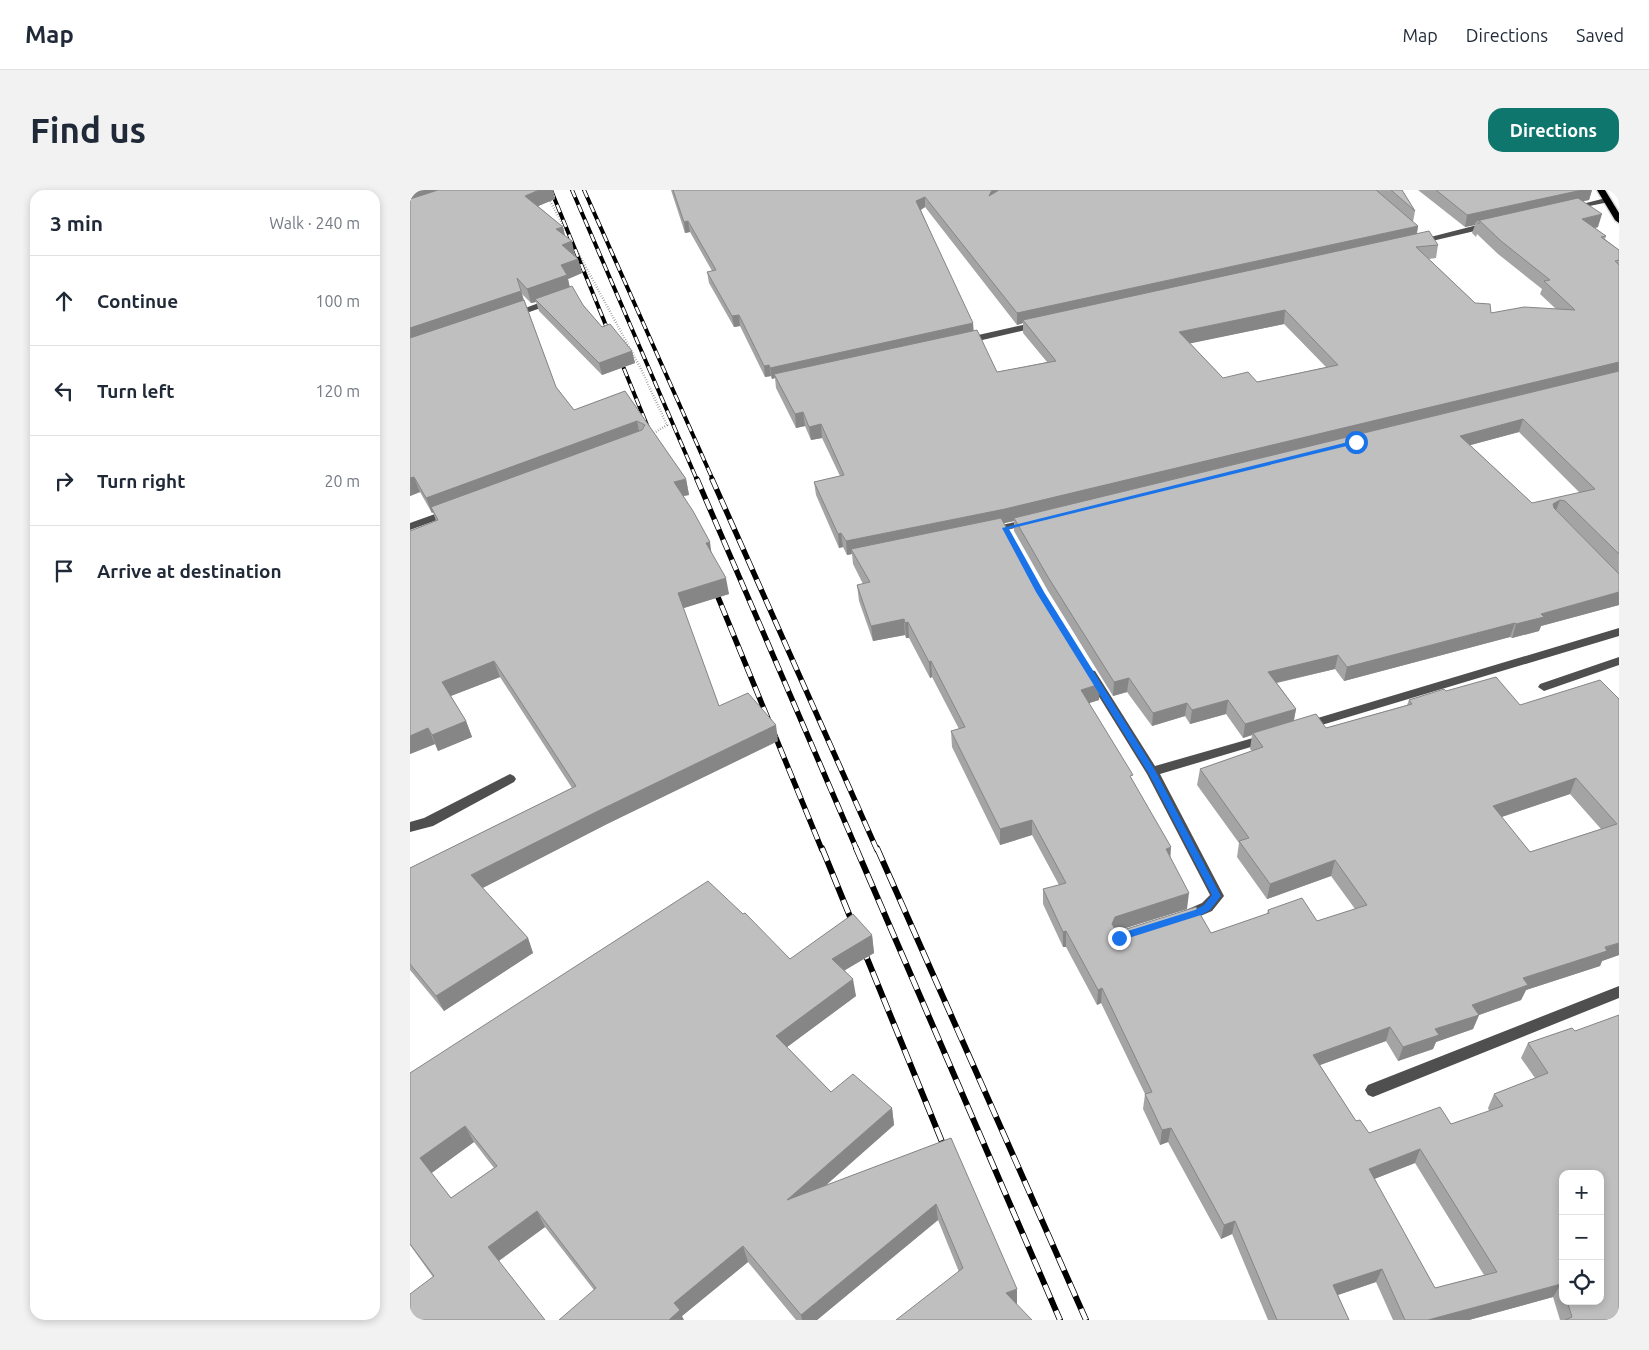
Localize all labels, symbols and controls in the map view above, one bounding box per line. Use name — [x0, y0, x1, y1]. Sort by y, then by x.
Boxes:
text: Map — [25, 21, 74, 48]
text: Map — [1402, 25, 1438, 45]
text: Directions — [1466, 25, 1548, 45]
text: Saved — [1576, 25, 1624, 45]
button: Directions — [1488, 108, 1619, 152]
text: Find us — [30, 110, 146, 150]
text: 3 min — [50, 211, 103, 235]
text: Walk · 240 m — [269, 214, 360, 232]
icon: ahead — [50, 287, 78, 315]
text: Continue — [97, 290, 178, 312]
text: 100 m — [315, 292, 360, 310]
icon: left — [50, 377, 78, 405]
text: Turn left — [97, 380, 175, 402]
text: 120 m — [315, 382, 360, 400]
route start — [1345, 431, 1368, 454]
icon: right — [50, 467, 78, 495]
text: Turn right — [97, 470, 185, 492]
text: 20 m — [324, 472, 360, 490]
icon: arrive — [50, 557, 78, 585]
text: Arrive at destination — [97, 560, 282, 582]
route end — [1108, 927, 1131, 950]
map controls — [1559, 1170, 1604, 1305]
button: + — [1559, 1170, 1604, 1215]
button: − — [1559, 1215, 1604, 1260]
button: locate — [1559, 1260, 1604, 1305]

